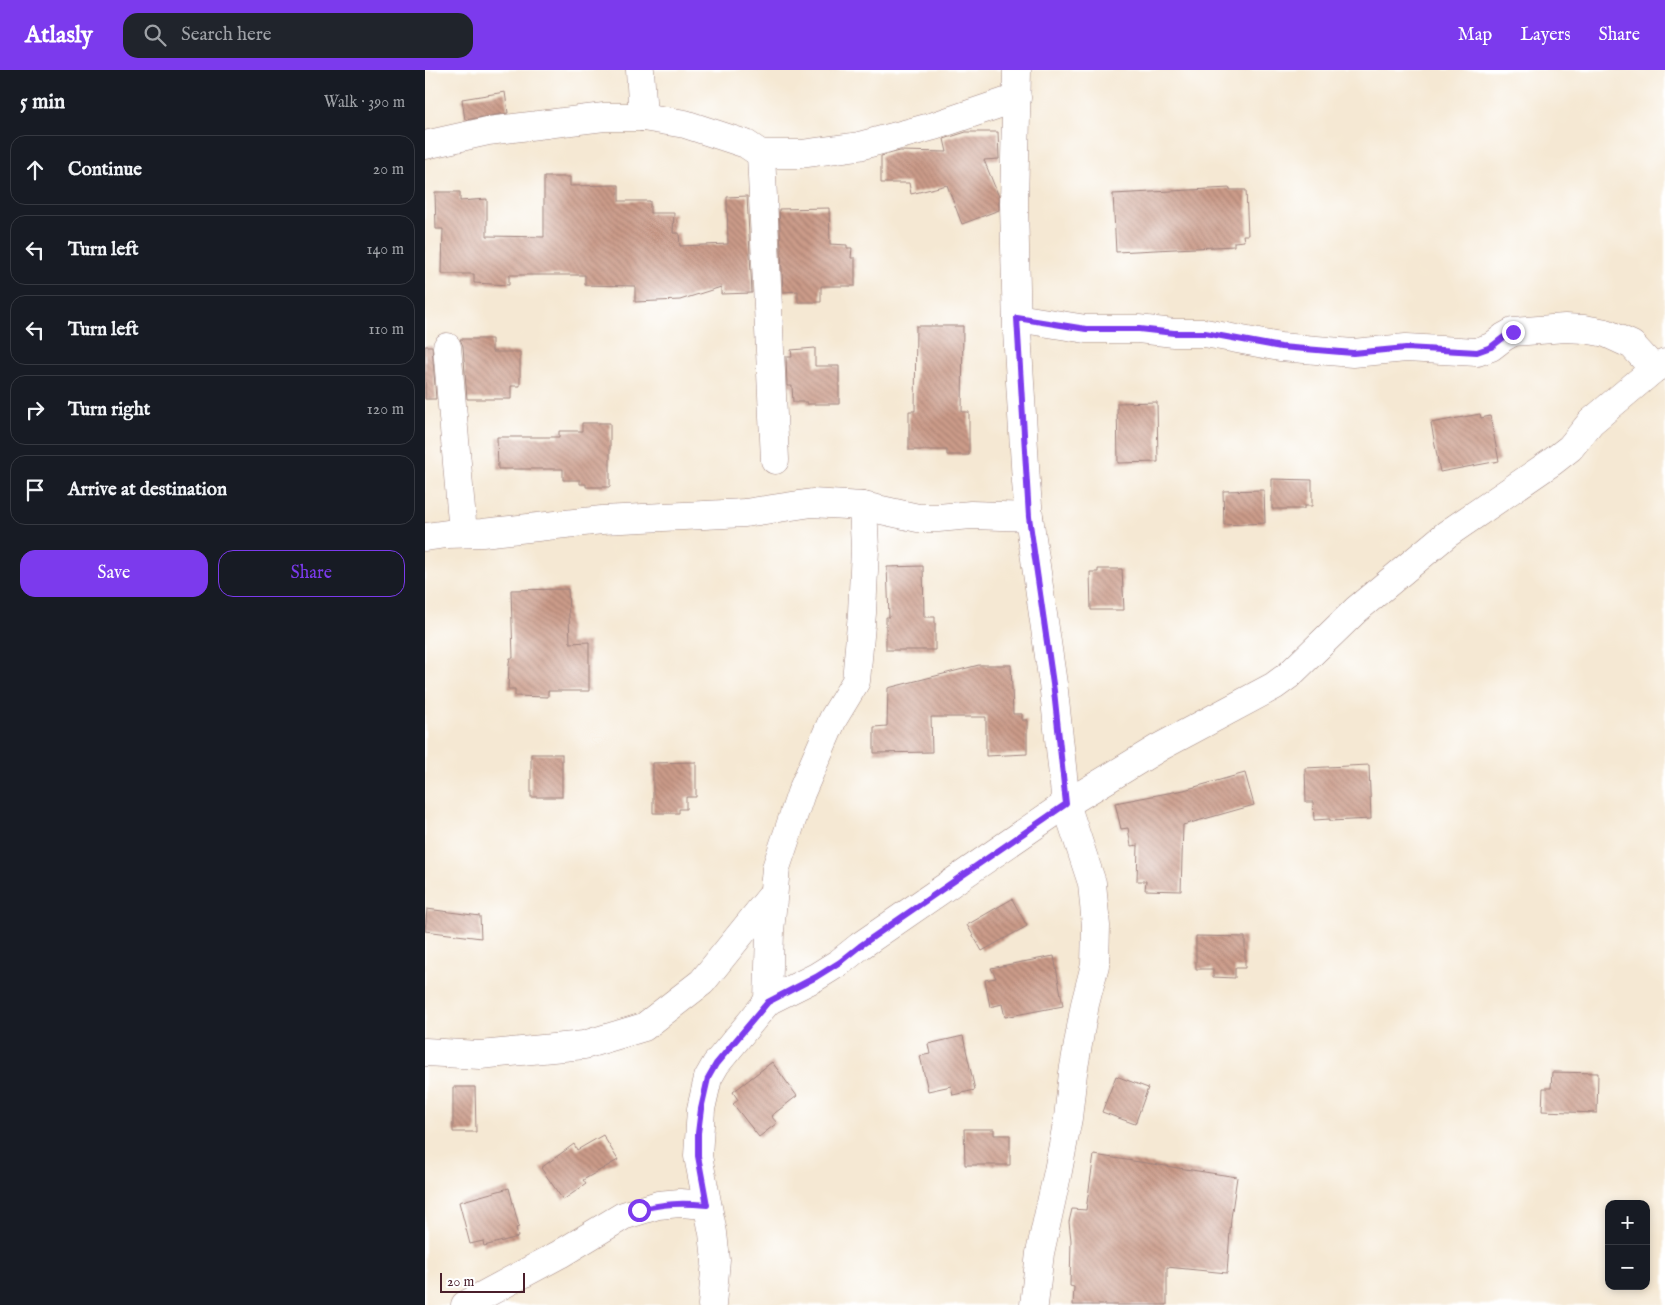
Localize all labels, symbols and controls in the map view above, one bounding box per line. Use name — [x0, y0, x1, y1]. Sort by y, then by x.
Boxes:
search box — [123, 13, 473, 58]
text: Atlasly — [25, 20, 93, 51]
icon: search — [141, 21, 169, 49]
text: Search here — [181, 23, 271, 47]
text: Map — [1458, 24, 1492, 47]
text: Layers — [1520, 24, 1571, 47]
text: Share — [1599, 24, 1640, 47]
text: 5 min — [20, 89, 65, 116]
text: Walk · 390 m — [324, 93, 405, 113]
icon: ahead — [21, 156, 49, 184]
text: Continue — [68, 158, 142, 182]
text: 20 m — [373, 160, 404, 180]
icon: left — [21, 236, 49, 264]
text: Turn left — [68, 238, 139, 262]
text: 140 m — [366, 240, 404, 260]
icon: left — [21, 316, 49, 344]
text: Turn left — [68, 318, 139, 342]
text: 110 m — [368, 320, 404, 340]
route end — [1502, 321, 1525, 344]
icon: right — [21, 396, 49, 424]
text: Turn right — [68, 398, 150, 422]
text: 120 m — [367, 400, 404, 420]
icon: arrive — [21, 476, 49, 504]
text: Arrive at destination — [68, 478, 227, 502]
button: Save — [20, 550, 208, 597]
button: Share — [218, 550, 405, 597]
route start — [628, 1199, 651, 1222]
map controls — [1605, 1200, 1650, 1290]
button: + — [1605, 1200, 1650, 1245]
button: − — [1605, 1245, 1650, 1290]
scale bar — [440, 1270, 525, 1293]
text: 20 m — [447, 1273, 474, 1291]

